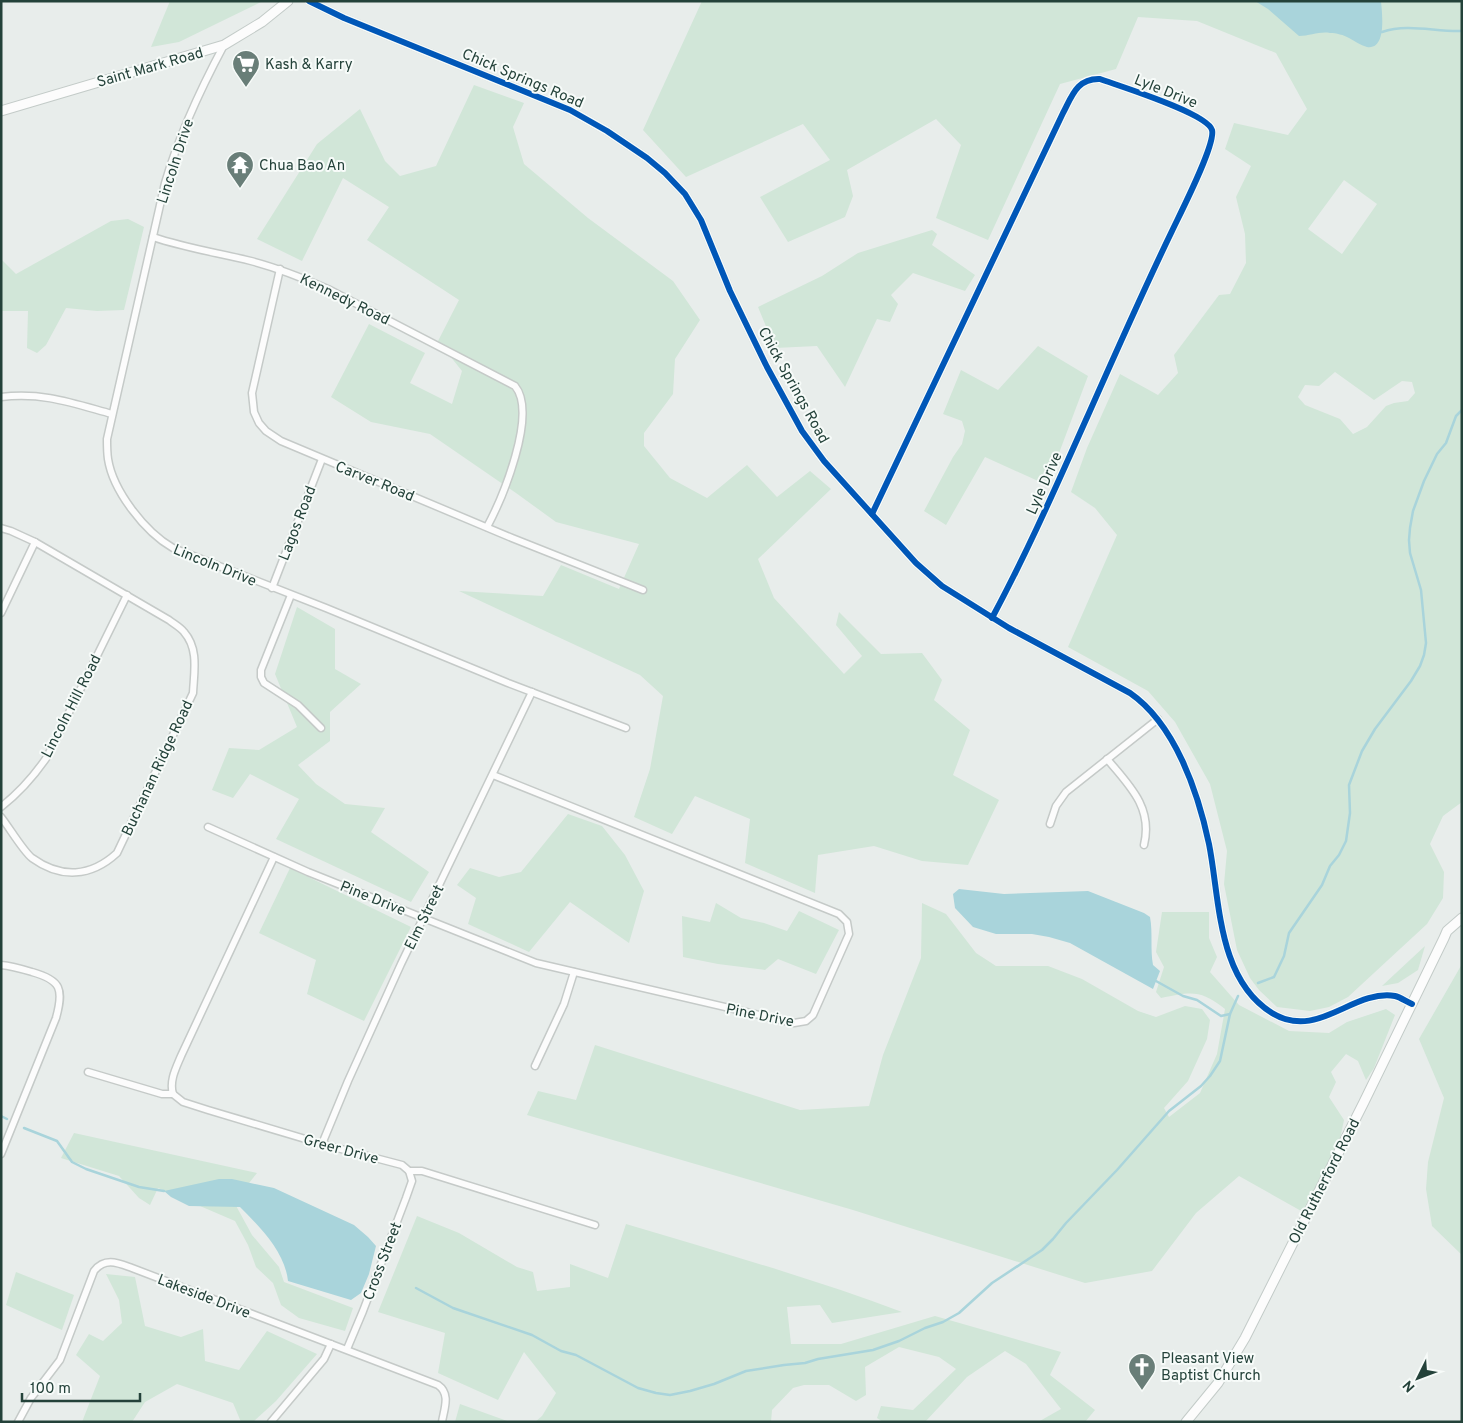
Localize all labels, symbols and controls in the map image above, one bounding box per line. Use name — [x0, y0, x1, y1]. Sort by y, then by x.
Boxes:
street label: Saint Mark Road — [95, 44, 206, 93]
street label: Chick Springs Road — [459, 45, 586, 114]
supermarket icon: Kash & Karry — [231, 49, 261, 88]
place label: Kash & Karry — [265, 56, 353, 75]
street label: Lyle Drive — [1131, 71, 1200, 114]
street label: Lincoln Drive — [154, 117, 199, 206]
temple icon: Chua Bao An — [225, 150, 255, 189]
place label: Chua Bao An — [259, 157, 345, 176]
street label: Kennedy Road — [296, 270, 393, 330]
street label: Chick Springs Road — [753, 324, 833, 447]
street label: Lyle Drive — [1023, 449, 1068, 518]
street label: Carver Road — [332, 458, 417, 507]
street label: Lagos Road — [275, 484, 321, 564]
street label: Lincoln Drive — [170, 541, 259, 592]
street label: Lincoln Hill Road — [38, 652, 106, 761]
street label: Buchanan Ridge Road — [119, 698, 198, 840]
street label: Pine Drive — [337, 878, 408, 921]
street label: Elm Street — [401, 882, 449, 953]
street label: Pine Drive — [724, 1001, 795, 1032]
street label: Old Rutherford Road — [1285, 1116, 1365, 1248]
street label: Greer Drive — [301, 1131, 380, 1170]
street label: Cross Street — [360, 1220, 407, 1303]
street label: Lakeside Drive — [154, 1271, 253, 1324]
place label: Pleasant View Baptist Church — [1161, 1350, 1261, 1386]
church icon: Pleasant View Baptist Church — [1127, 1352, 1157, 1391]
north arrow — [1393, 1353, 1443, 1403]
scale bar — [22, 1370, 140, 1402]
text: N — [1400, 1376, 1419, 1395]
text: 100 m — [30, 1380, 71, 1399]

